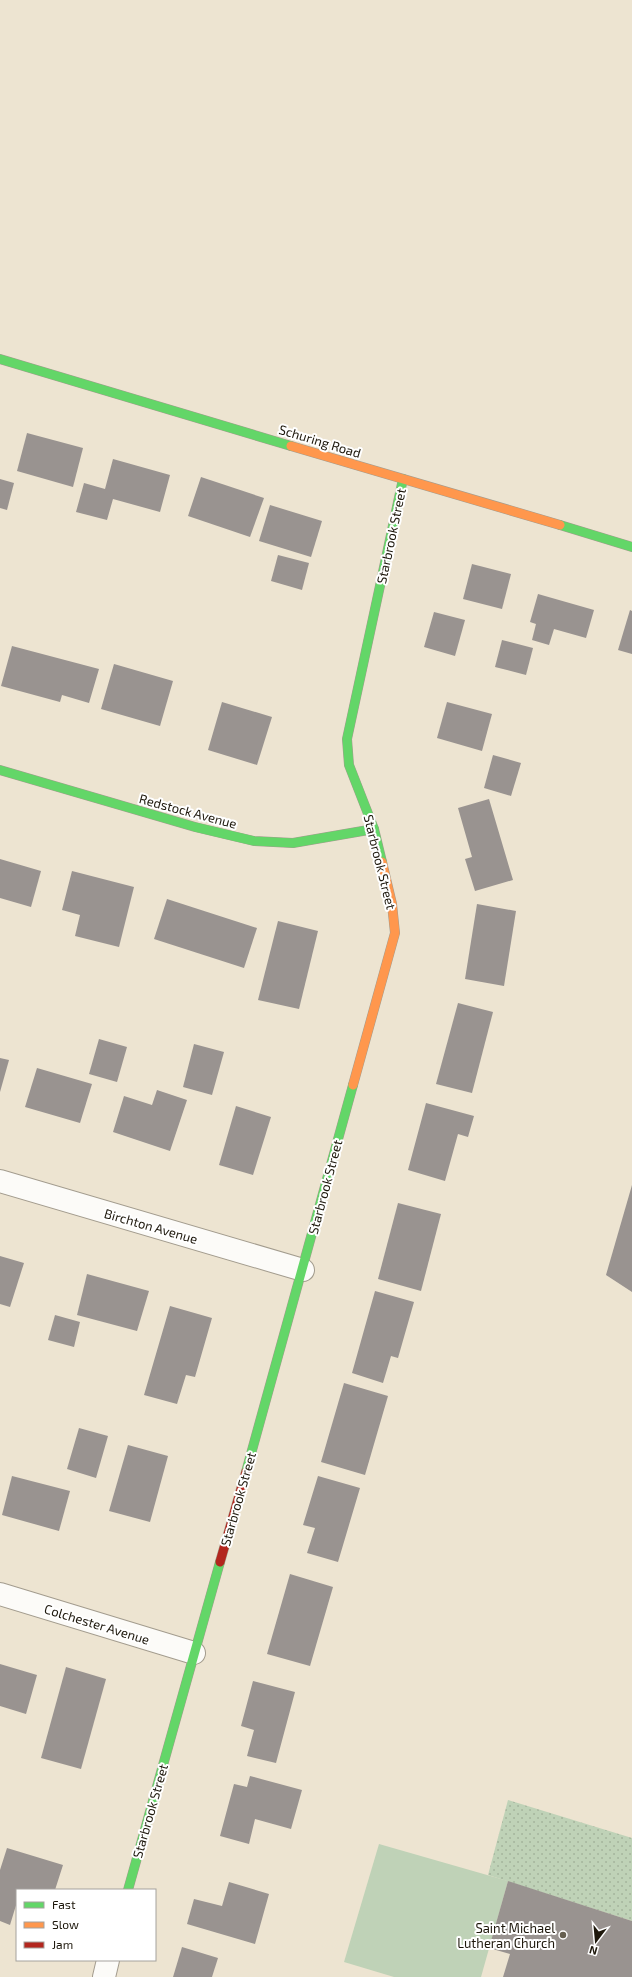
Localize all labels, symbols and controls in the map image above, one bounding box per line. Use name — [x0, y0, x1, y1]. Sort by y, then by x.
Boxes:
street label: Schuring Road — [277, 421, 363, 461]
street label: Starbrook Street — [373, 487, 409, 585]
street label: Redstock Avenue — [137, 790, 239, 832]
street label: Starbrook Street — [360, 813, 400, 911]
street label: Starbrook Street — [305, 1138, 345, 1236]
street label: Birchton Avenue — [103, 1205, 199, 1247]
street label: Starbrook Street — [217, 1450, 259, 1548]
street label: Colchester Avenue — [42, 1600, 152, 1648]
street label: Starbrook Street — [129, 1762, 171, 1860]
legend — [16, 1889, 156, 1961]
text: Fast — [52, 1897, 76, 1911]
text: Slow — [52, 1917, 79, 1931]
place label: Saint Michael Lutheran Church — [457, 1920, 555, 1951]
north arrow — [576, 1921, 616, 1961]
marker: Saint Michael Lutheran Church — [558, 1930, 568, 1940]
text: Jam — [52, 1937, 73, 1951]
text: N — [587, 1944, 599, 1958]

